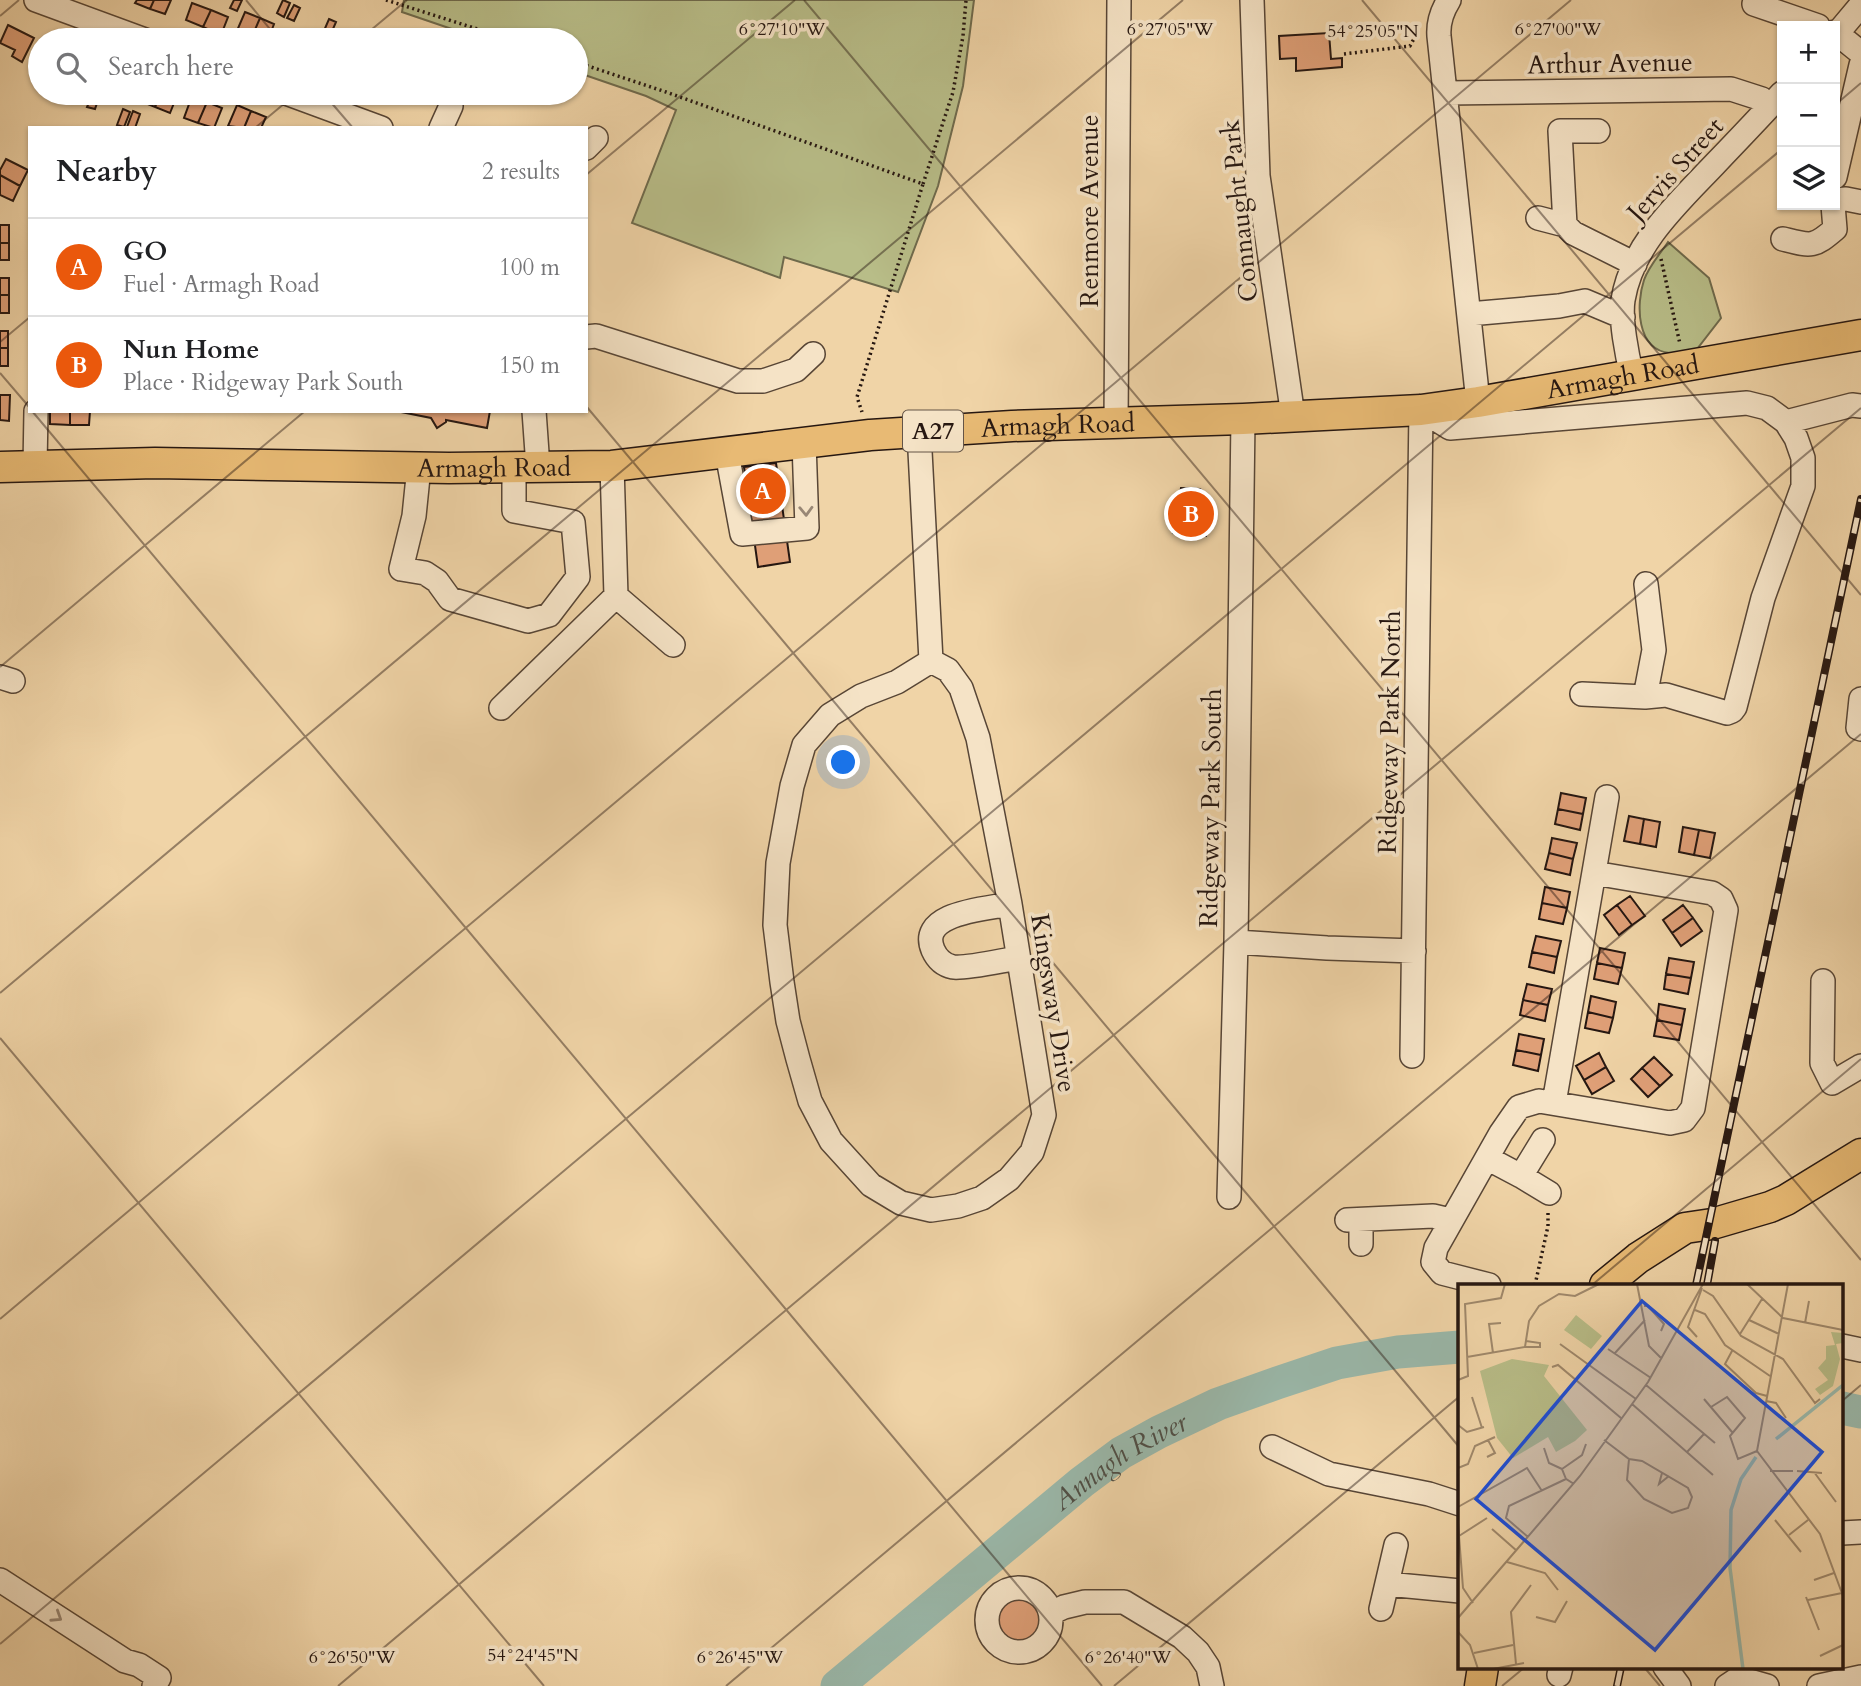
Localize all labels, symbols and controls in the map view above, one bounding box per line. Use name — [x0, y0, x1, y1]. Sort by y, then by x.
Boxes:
text: 6°27'10"W — [739, 17, 825, 42]
text: 6°27'05"W — [1127, 17, 1213, 42]
text: 6°27'00"W — [1515, 17, 1601, 42]
text: 54°25'05"N — [1327, 19, 1419, 44]
map controls — [1777, 21, 1840, 210]
button: + — [1777, 21, 1840, 84]
search box — [28, 28, 588, 105]
street label: Arthur Avenue — [1527, 45, 1693, 82]
icon: search — [52, 48, 90, 86]
text: Search here — [108, 49, 234, 84]
button: − — [1777, 84, 1840, 147]
street label: Jervis Street — [1617, 110, 1731, 232]
street label: Renmore Avenue — [1072, 114, 1107, 308]
street label: Connaught Park — [1213, 118, 1266, 304]
button: layers — [1777, 147, 1840, 210]
text: Nearby — [56, 151, 157, 192]
text: 2 results — [482, 156, 560, 187]
text: GO — [123, 234, 167, 269]
text: A — [70, 252, 88, 283]
text: 100 m — [499, 252, 560, 283]
text: Fuel · Armagh Road — [123, 269, 320, 300]
text: Nun Home — [123, 332, 259, 367]
street label: Armagh Road — [1544, 347, 1702, 408]
text: B — [71, 350, 87, 381]
text: 150 m — [499, 350, 560, 381]
text: Place · Ridgeway Park South — [123, 367, 403, 398]
street label: Armagh Road — [980, 405, 1136, 446]
road number: A27 — [903, 410, 963, 452]
street label: Armagh Road — [416, 450, 571, 486]
pin: A — [740, 465, 786, 517]
pin: B — [1168, 488, 1214, 540]
one-way arrow — [799, 506, 814, 517]
street label: Ridgeway Park North — [1370, 610, 1409, 854]
street label: Ridgeway Park South — [1191, 688, 1230, 928]
your location — [826, 745, 860, 779]
street label: Kingsway Drive — [1022, 911, 1085, 1095]
inset map — [1458, 1284, 1843, 1668]
water label: Annagh River — [1043, 1403, 1194, 1520]
one-way arrow — [50, 1609, 63, 1622]
text: 54°24'45"N — [487, 1643, 579, 1668]
text: 6°26'50"W — [309, 1645, 395, 1670]
text: 6°26'45"W — [697, 1645, 783, 1670]
text: 6°26'40"W — [1085, 1645, 1171, 1670]

